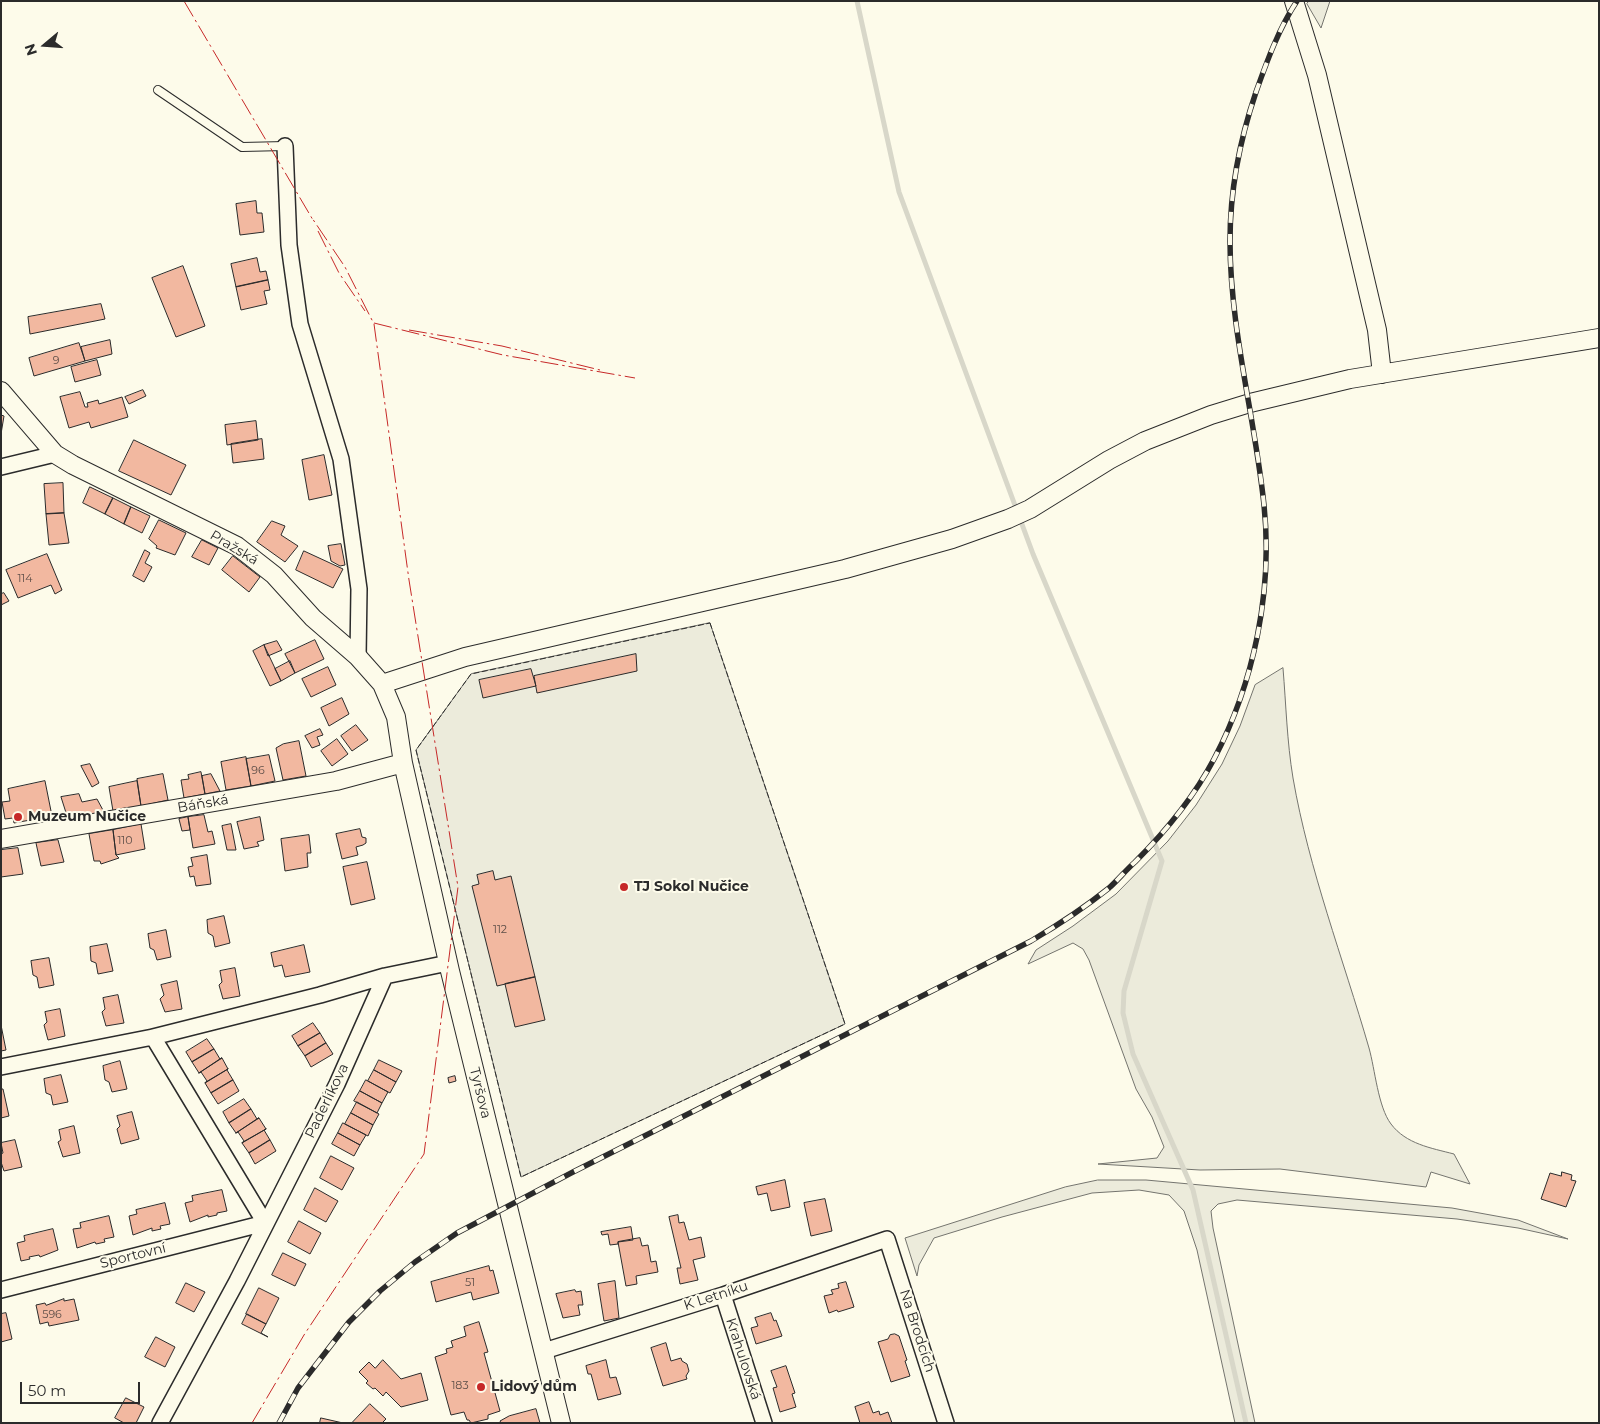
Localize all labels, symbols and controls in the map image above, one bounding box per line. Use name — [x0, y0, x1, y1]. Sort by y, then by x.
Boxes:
north arrow — [20, 20, 70, 70]
text: N — [20, 41, 41, 58]
house number: 9 — [53, 354, 59, 368]
street label: Pražská — [207, 527, 261, 569]
house number: 114 — [17, 572, 33, 586]
house number: 96 — [251, 764, 265, 778]
street label: Báňská — [176, 791, 230, 817]
place label: Muzeum Nučice — [28, 809, 146, 825]
marker: Muzeum Nučice — [12, 811, 24, 823]
house number: 110 — [117, 834, 133, 848]
place label: TJ Sokol Nučice — [634, 879, 749, 895]
marker: TJ Sokol Nučice — [618, 881, 630, 893]
house number: 112 — [493, 923, 507, 937]
street label: Paderlíkova — [302, 1061, 352, 1141]
street label: Tyršova — [466, 1066, 494, 1120]
street label: Sportovní — [98, 1240, 168, 1272]
house number: 51 — [465, 1276, 475, 1290]
street label: K Letníku — [682, 1278, 750, 1314]
street label: Na Brodcích — [896, 1287, 938, 1375]
house number: 596 — [42, 1308, 62, 1322]
street label: Krahulovská — [722, 1316, 764, 1402]
scale bar — [22, 1372, 142, 1404]
house number: 183 — [451, 1379, 469, 1393]
place label: Lidový dům — [491, 1379, 577, 1395]
text: 50 m — [28, 1381, 66, 1400]
marker: Lidový dům — [475, 1381, 487, 1393]

